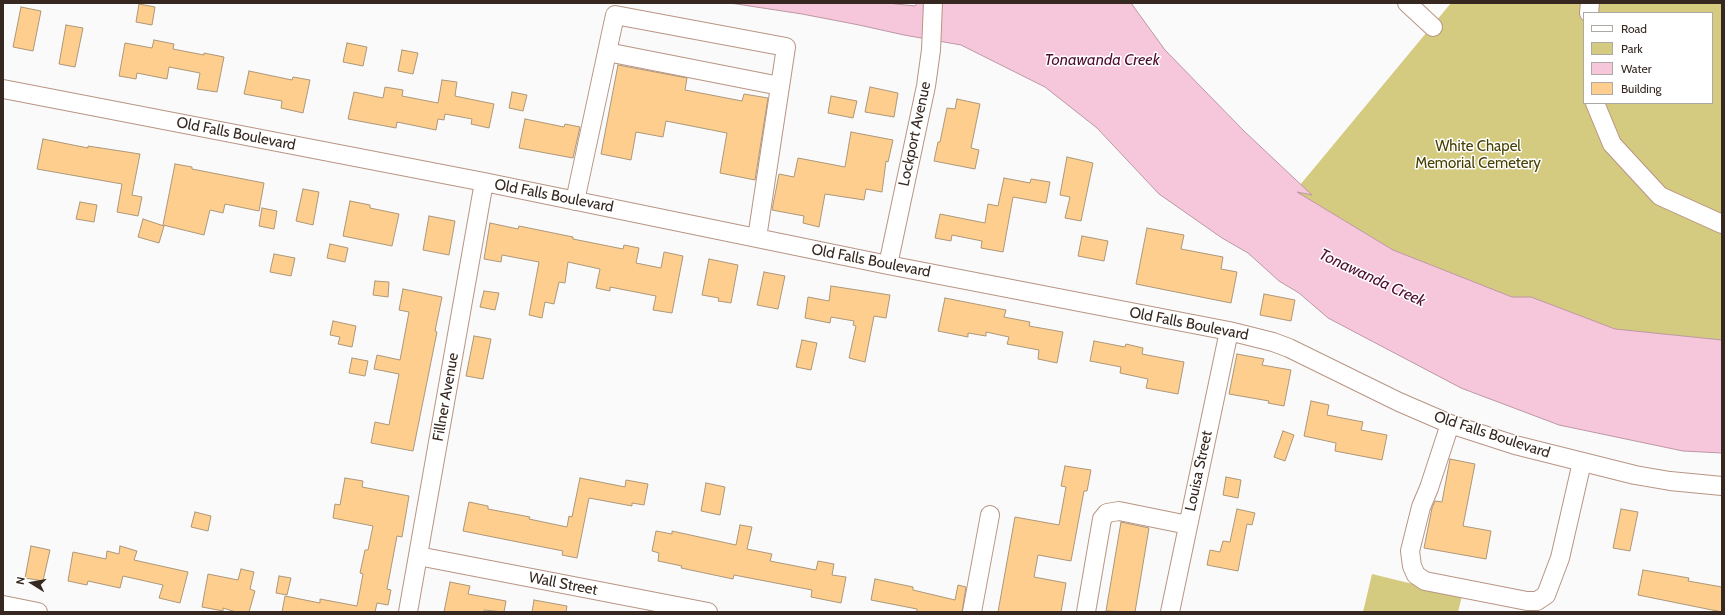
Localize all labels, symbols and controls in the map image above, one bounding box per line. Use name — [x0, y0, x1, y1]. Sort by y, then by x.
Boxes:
legend — [1583, 12, 1713, 104]
text: Road — [1621, 21, 1647, 36]
text: Park — [1621, 41, 1643, 56]
water label: Tonawanda Creek — [1044, 50, 1160, 70]
text: Water — [1621, 61, 1651, 76]
street label: Lockport Avenue — [895, 80, 935, 188]
text: Building — [1621, 81, 1662, 96]
street label: Old Falls Boulevard — [175, 114, 297, 154]
park label: White Chapel Memorial Cemetery — [1415, 138, 1541, 173]
street label: Old Falls Boulevard — [493, 176, 615, 216]
street label: Old Falls Boulevard — [810, 241, 932, 281]
water label: Tonawanda Creek — [1316, 245, 1428, 311]
street label: Old Falls Boulevard — [1128, 304, 1250, 344]
street label: Fillner Avenue — [429, 351, 463, 443]
street label: Old Falls Boulevard — [1432, 408, 1552, 462]
street label: Louisa Street — [1182, 429, 1216, 513]
north arrow — [12, 563, 52, 603]
street label: Wall Street — [527, 569, 599, 599]
text: N — [13, 576, 28, 586]

